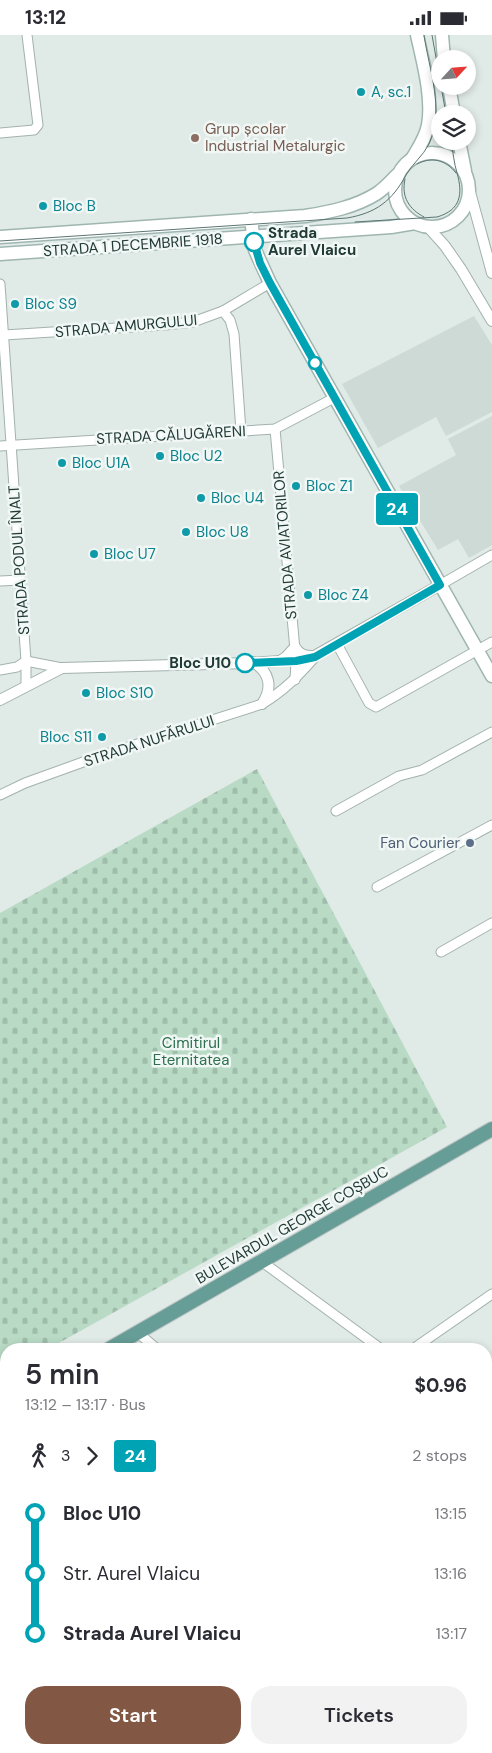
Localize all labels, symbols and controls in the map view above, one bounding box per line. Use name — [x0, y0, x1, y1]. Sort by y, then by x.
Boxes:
text: 13:12 — [25, 5, 66, 30]
north arrow — [431, 50, 476, 95]
map controls — [431, 50, 476, 150]
place label: A, sc.1 — [371, 82, 411, 102]
marker: A, sc.1 — [355, 86, 367, 98]
button: layers — [431, 105, 476, 150]
place label: Grup școlar Industrial Metalurgic — [205, 119, 346, 156]
marker: Grup școlar Industrial Metalurgic — [189, 132, 201, 144]
place label: Bloc B — [53, 196, 96, 216]
marker: Bloc B — [37, 200, 49, 212]
place label: Strada Aurel Vlaicu — [268, 223, 356, 260]
street label: STRADA 1 DECEMBRIE 1918 — [42, 229, 224, 261]
marker: Strada Aurel Vlaicu — [244, 232, 264, 252]
place label: Bloc S9 — [25, 294, 77, 314]
marker: Bloc S9 — [9, 298, 21, 310]
street label: STRADA AMURGULUI — [54, 310, 198, 342]
unlabelled marker — [308, 356, 322, 370]
street label: STRADA CĂLUGĂRENI — [96, 421, 246, 449]
place label: Bloc U2 — [170, 446, 222, 466]
marker: Bloc U2 — [154, 450, 166, 462]
place label: Bloc U1A — [72, 453, 130, 473]
marker: Bloc U1A — [56, 457, 68, 469]
street label: STRADA AVIATORILOR — [269, 470, 301, 620]
place label: Bloc Z1 — [306, 476, 353, 496]
marker: Bloc Z1 — [290, 480, 302, 492]
street label: STRADA PODUL ÎNALT — [4, 484, 34, 636]
place label: Bloc U4 — [211, 488, 264, 508]
marker: Bloc U4 — [195, 492, 207, 504]
line badge: 24 — [374, 493, 420, 525]
text: 24 — [386, 497, 408, 521]
place label: Bloc U8 — [196, 522, 249, 542]
marker: Bloc U8 — [180, 526, 192, 538]
place label: Bloc U7 — [104, 544, 156, 564]
marker: Bloc U7 — [88, 548, 100, 560]
place label: Bloc Z4 — [318, 585, 369, 605]
marker: Bloc Z4 — [302, 589, 314, 601]
place label: Bloc U10 — [169, 653, 231, 673]
marker: Bloc U10 — [235, 653, 255, 673]
place label: Bloc S10 — [96, 683, 154, 703]
marker: Bloc S10 — [80, 687, 92, 699]
street label: STRADA NUFĂRULUI — [81, 710, 217, 772]
place label: Bloc S11 — [40, 727, 92, 747]
marker: Bloc S11 — [96, 731, 108, 743]
place label: Fan Courier — [380, 833, 460, 853]
marker: Fan Courier — [464, 837, 476, 849]
park label: Cimitirul Eternitatea — [153, 1033, 229, 1070]
street label: BULEVARDUL GEORGE COȘBUC — [192, 1161, 392, 1289]
text: 5 min — [25, 1356, 99, 1393]
text: $0.96 — [415, 1373, 467, 1398]
text: 13:12 – 13:17 · Bus — [25, 1394, 146, 1415]
icon: walk — [25, 1442, 53, 1470]
icon: forward — [78, 1442, 106, 1470]
text: 24 — [124, 1444, 146, 1468]
text: 3 — [61, 1445, 70, 1466]
text: 2 stops — [412, 1445, 467, 1466]
text: Bloc U10 — [63, 1501, 141, 1526]
text: 13:15 — [435, 1503, 467, 1524]
text: Str. Aurel Vlaicu — [63, 1561, 200, 1586]
text: 13:16 — [434, 1563, 467, 1584]
text: Strada Aurel Vlaicu — [63, 1621, 241, 1646]
text: 13:17 — [436, 1623, 467, 1644]
button: Start — [25, 1686, 241, 1744]
button: Tickets — [251, 1686, 467, 1744]

